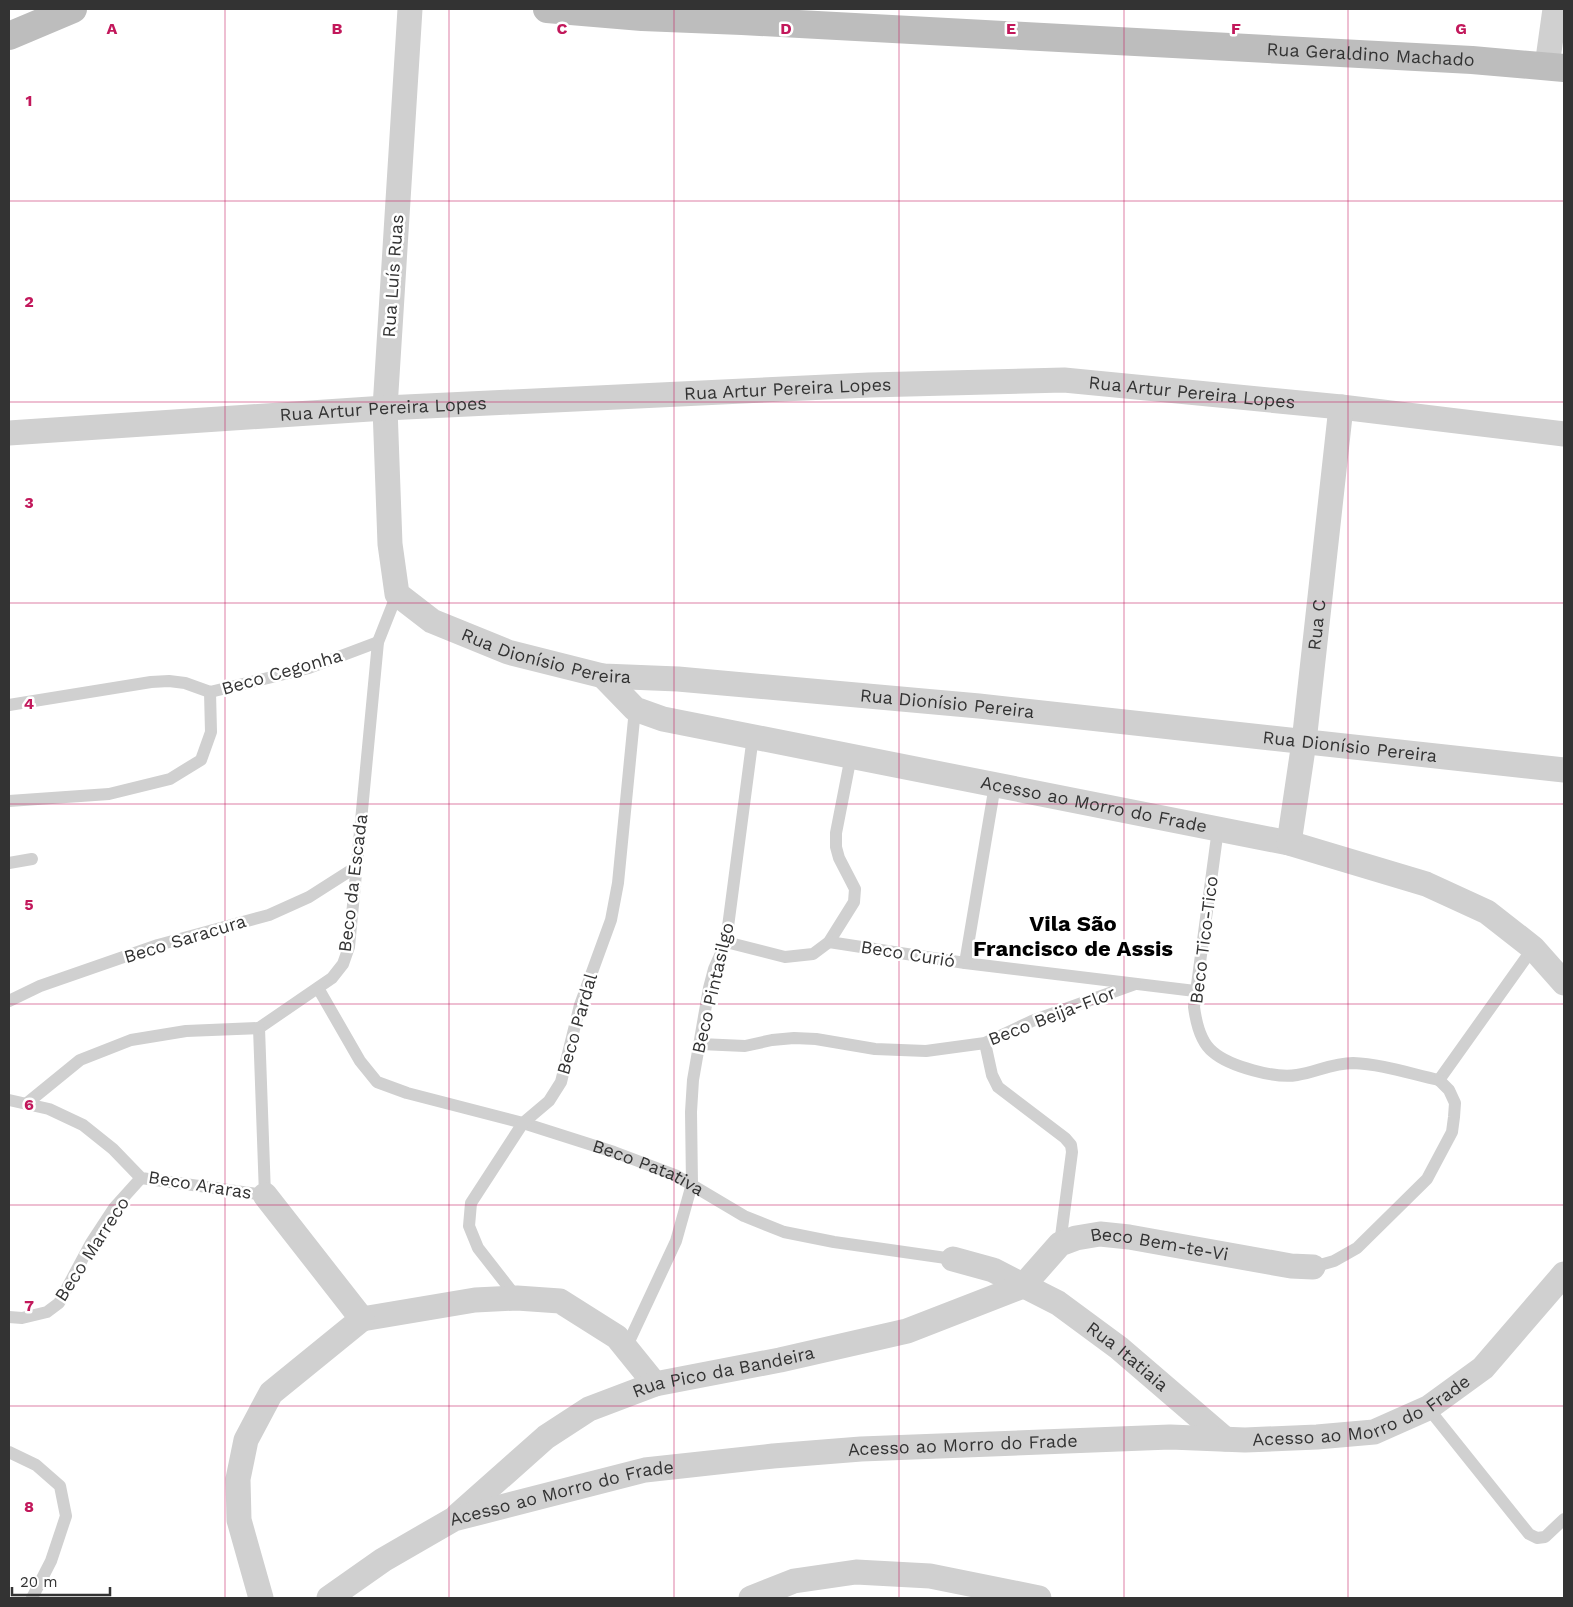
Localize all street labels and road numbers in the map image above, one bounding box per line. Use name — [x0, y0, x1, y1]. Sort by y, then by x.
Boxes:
street label: Rua Geraldino Machado — [1266, 38, 1475, 70]
street label: Rua Luís Ruas — [378, 214, 407, 338]
street label: Rua Artur Pereira Lopes — [1088, 371, 1296, 412]
street label: Rua Artur Pereira Lopes — [684, 373, 892, 404]
street label: Rua Artur Pereira Lopes — [279, 392, 487, 425]
street label: Rua C — [1303, 598, 1330, 651]
street label: Rua Dionísio Pereira — [459, 623, 631, 687]
street label: Beco Cegonha — [219, 644, 345, 699]
street label: Rua Dionísio Pereira — [859, 684, 1036, 722]
street label: Rua Dionísio Pereira — [1262, 726, 1438, 766]
street label: Acesso ao Morro do Frade — [979, 771, 1209, 837]
street label: Beco da Escada — [334, 813, 371, 953]
street label: Beco Tico-Tico — [1185, 875, 1222, 1005]
street label: Beco Saracura — [121, 910, 248, 967]
street label: Beco Pintasilgo — [687, 920, 738, 1055]
street label: Beco Curió — [859, 936, 957, 971]
street label: Beco Pardal — [552, 970, 601, 1077]
street label: Beco Beija-Flor — [985, 982, 1118, 1049]
street label: Beco Patativa — [590, 1135, 708, 1200]
street label: Beco Araras — [147, 1166, 253, 1203]
street label: Beco Marreco — [50, 1193, 133, 1305]
street label: Beco Bem-te-Vi — [1089, 1223, 1230, 1265]
street label: Rua Itatiaia — [1083, 1317, 1173, 1396]
street label: Rua Pico da Bandeira — [629, 1341, 816, 1402]
street label: Acesso ao Morro do Frade — [1252, 1370, 1474, 1450]
street label: Acesso ao Morro do Frade — [847, 1430, 1078, 1460]
street label: Acesso ao Morro do Frade — [447, 1456, 675, 1530]

